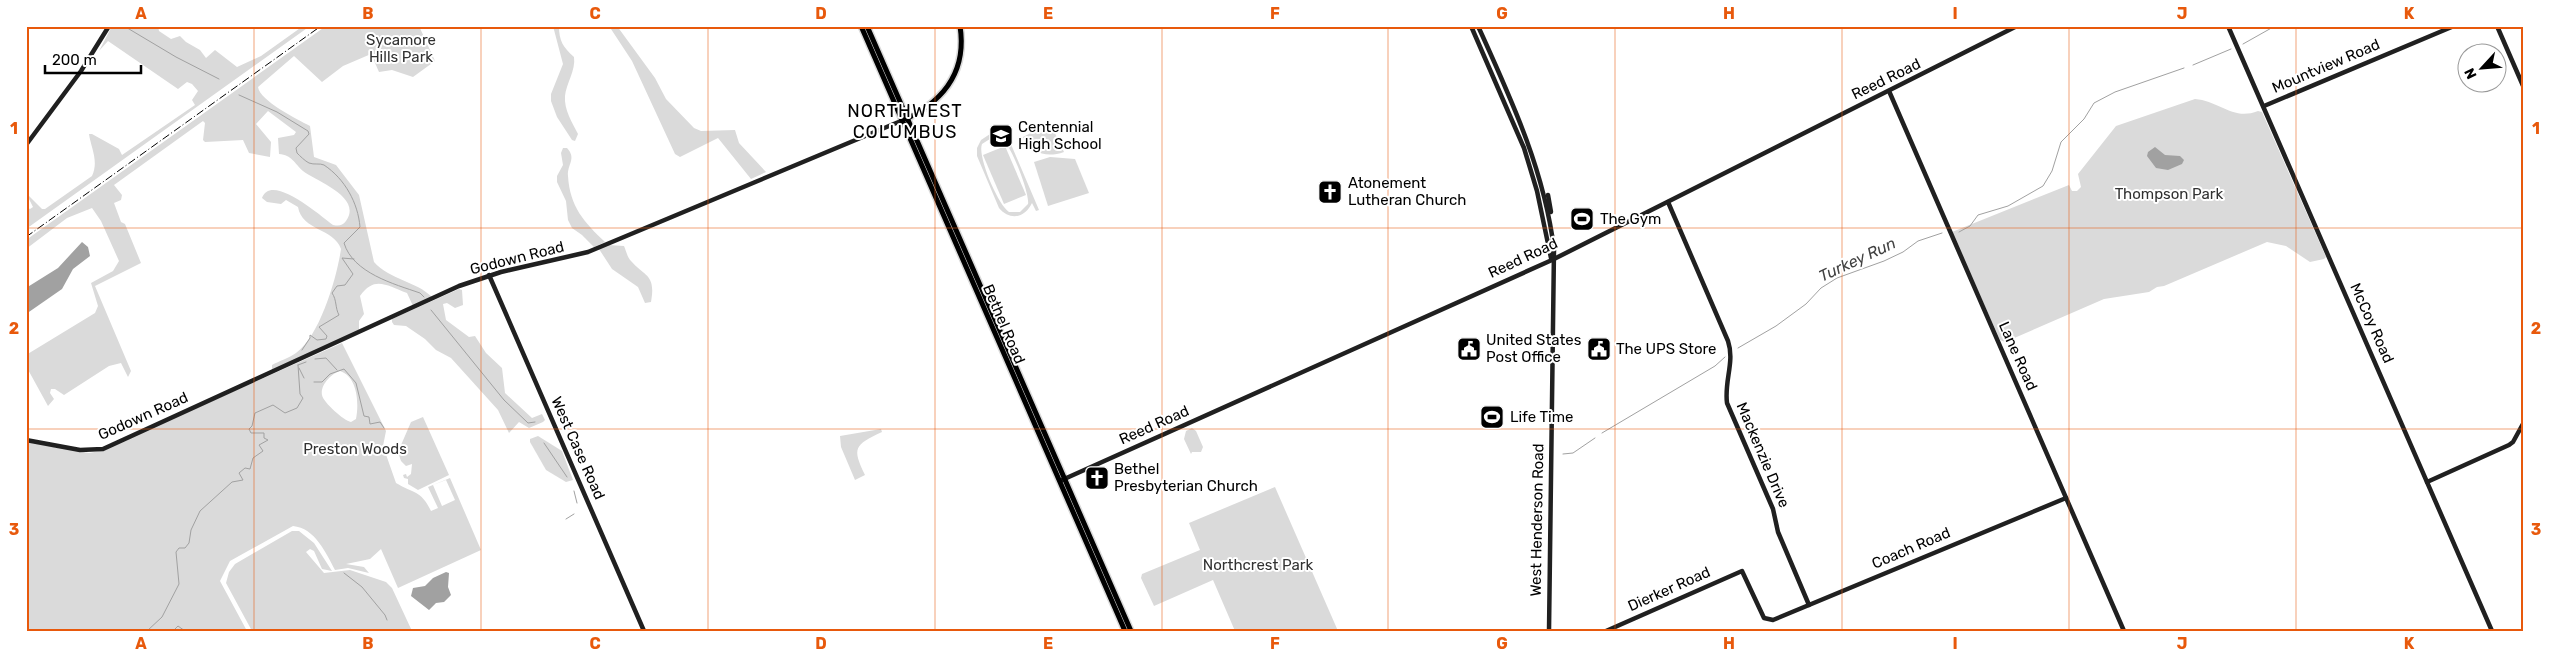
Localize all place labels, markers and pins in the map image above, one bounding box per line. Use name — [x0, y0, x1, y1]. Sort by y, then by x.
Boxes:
place label: Centennial High School — [1018, 118, 1102, 153]
school or university icon: Centennial High School — [988, 123, 1014, 149]
place label: Atonement Lutheran Church — [1348, 174, 1466, 209]
church icon: Atonement Lutheran Church — [1317, 179, 1343, 205]
sports icon: The Gym — [1569, 206, 1595, 232]
place label: The Gym — [1600, 210, 1661, 228]
place label: United States Post Office — [1486, 331, 1582, 366]
public building icon: United States Post Office — [1456, 336, 1482, 362]
public building icon: The UPS Store — [1586, 336, 1612, 362]
place label: The UPS Store — [1616, 340, 1717, 358]
sports icon: Life Time — [1479, 404, 1505, 430]
place label: Life Time — [1510, 408, 1573, 426]
place label: Bethel Presbyterian Church — [1114, 460, 1258, 495]
church icon: Bethel Presbyterian Church — [1084, 465, 1110, 491]

